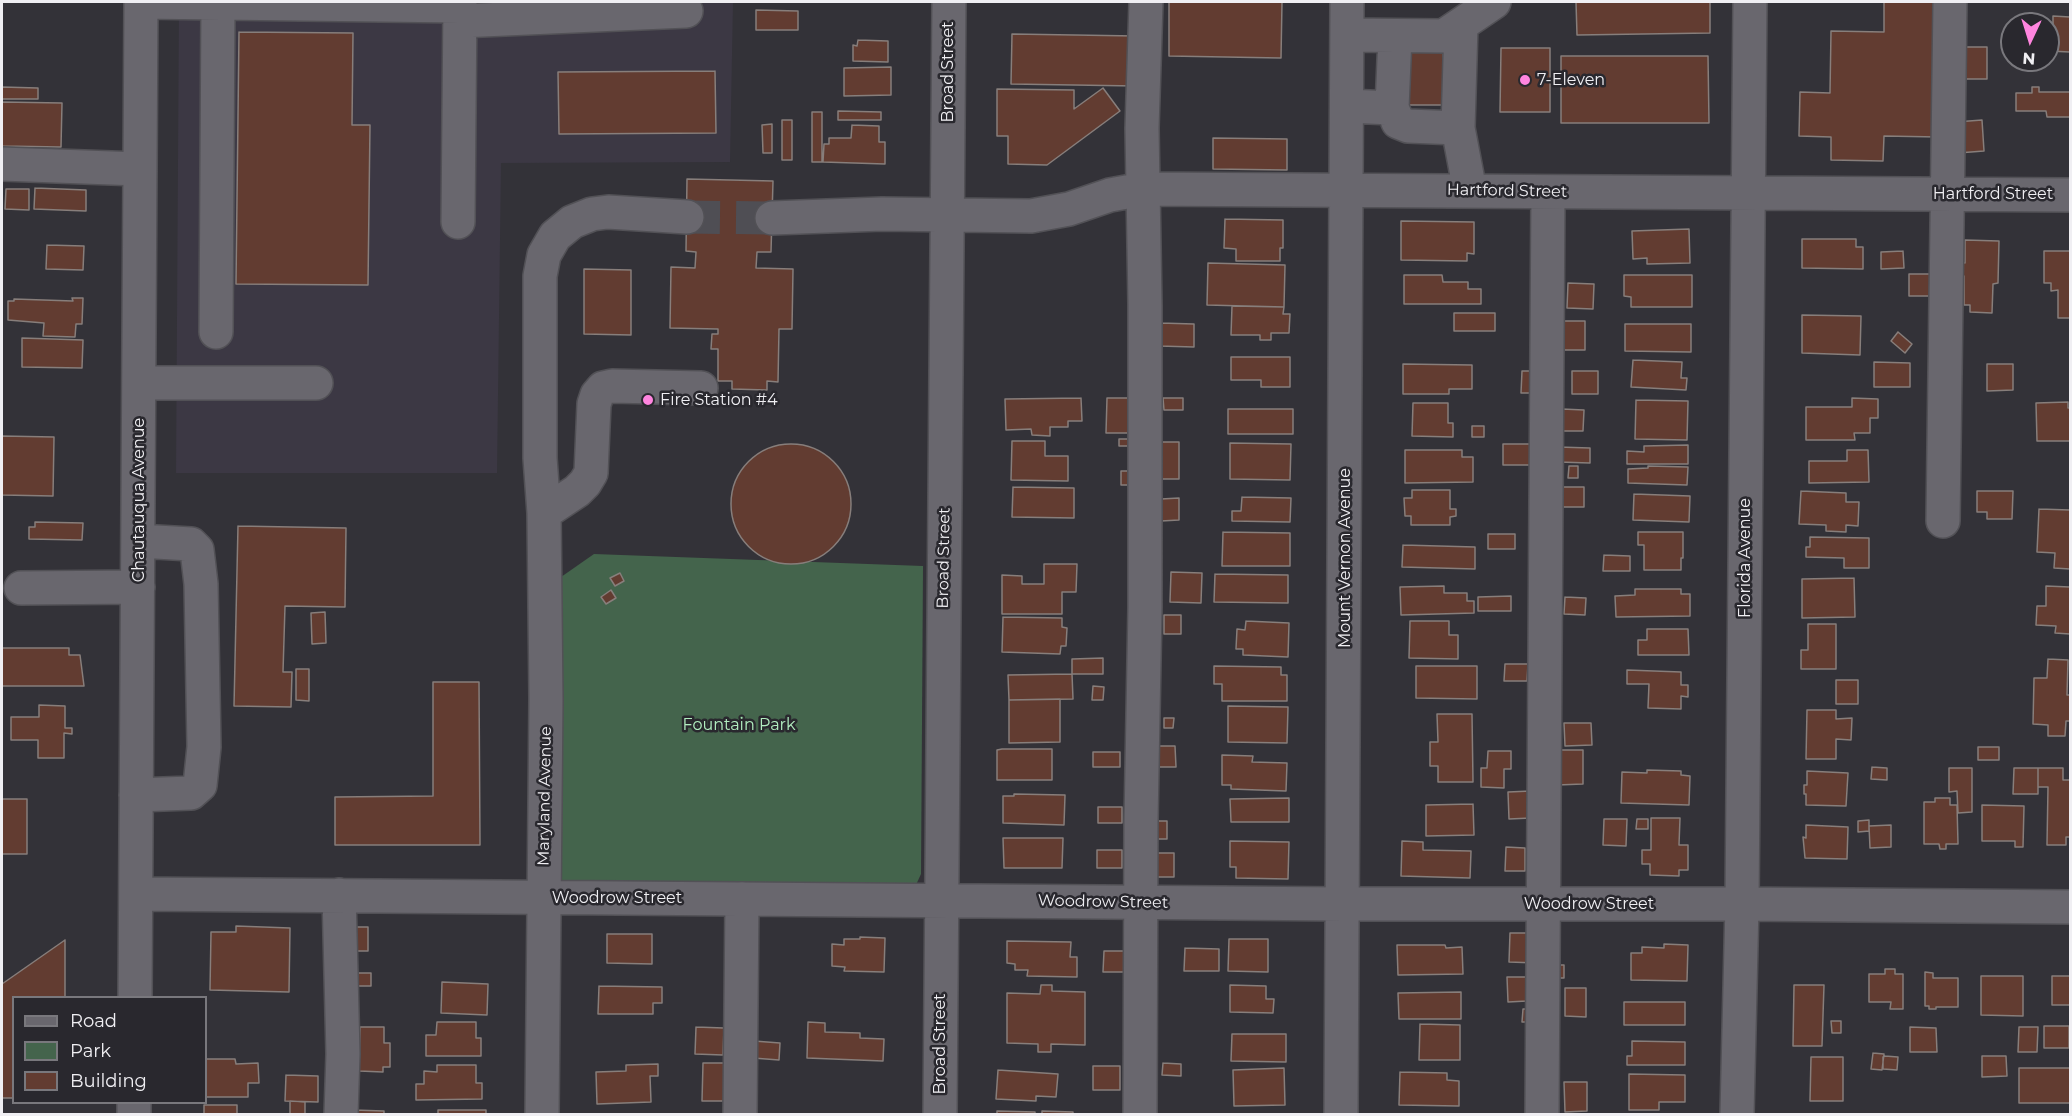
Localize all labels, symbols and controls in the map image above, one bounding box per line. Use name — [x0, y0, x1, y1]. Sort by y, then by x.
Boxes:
north arrow — [2000, 12, 2060, 72]
street label: Broad Street — [938, 21, 958, 123]
text: N — [2022, 49, 2036, 68]
place label: 7-Eleven — [1537, 70, 1605, 90]
marker: 7-Eleven — [1518, 73, 1532, 87]
street label: Hartford Street — [1447, 180, 1567, 202]
street label: Hartford Street — [1933, 184, 2053, 204]
place label: Fire Station #4 — [660, 390, 778, 410]
marker: Fire Station #4 — [641, 393, 655, 407]
street label: Chautauqua Avenue — [129, 418, 149, 582]
street label: Mount Vernon Avenue — [1335, 468, 1355, 648]
street label: Florida Avenue — [1735, 498, 1755, 618]
street label: Broad Street — [934, 507, 954, 609]
park label: Fountain Park — [683, 715, 795, 735]
street label: Maryland Avenue — [534, 726, 556, 866]
street label: Woodrow Street — [552, 888, 682, 908]
street label: Woodrow Street — [1038, 891, 1168, 913]
street label: Woodrow Street — [1524, 894, 1654, 914]
street label: Broad Street — [930, 993, 950, 1095]
legend — [12, 996, 207, 1104]
text: Road — [70, 1010, 117, 1032]
text: Park — [70, 1040, 111, 1062]
text: Building — [70, 1070, 147, 1092]

